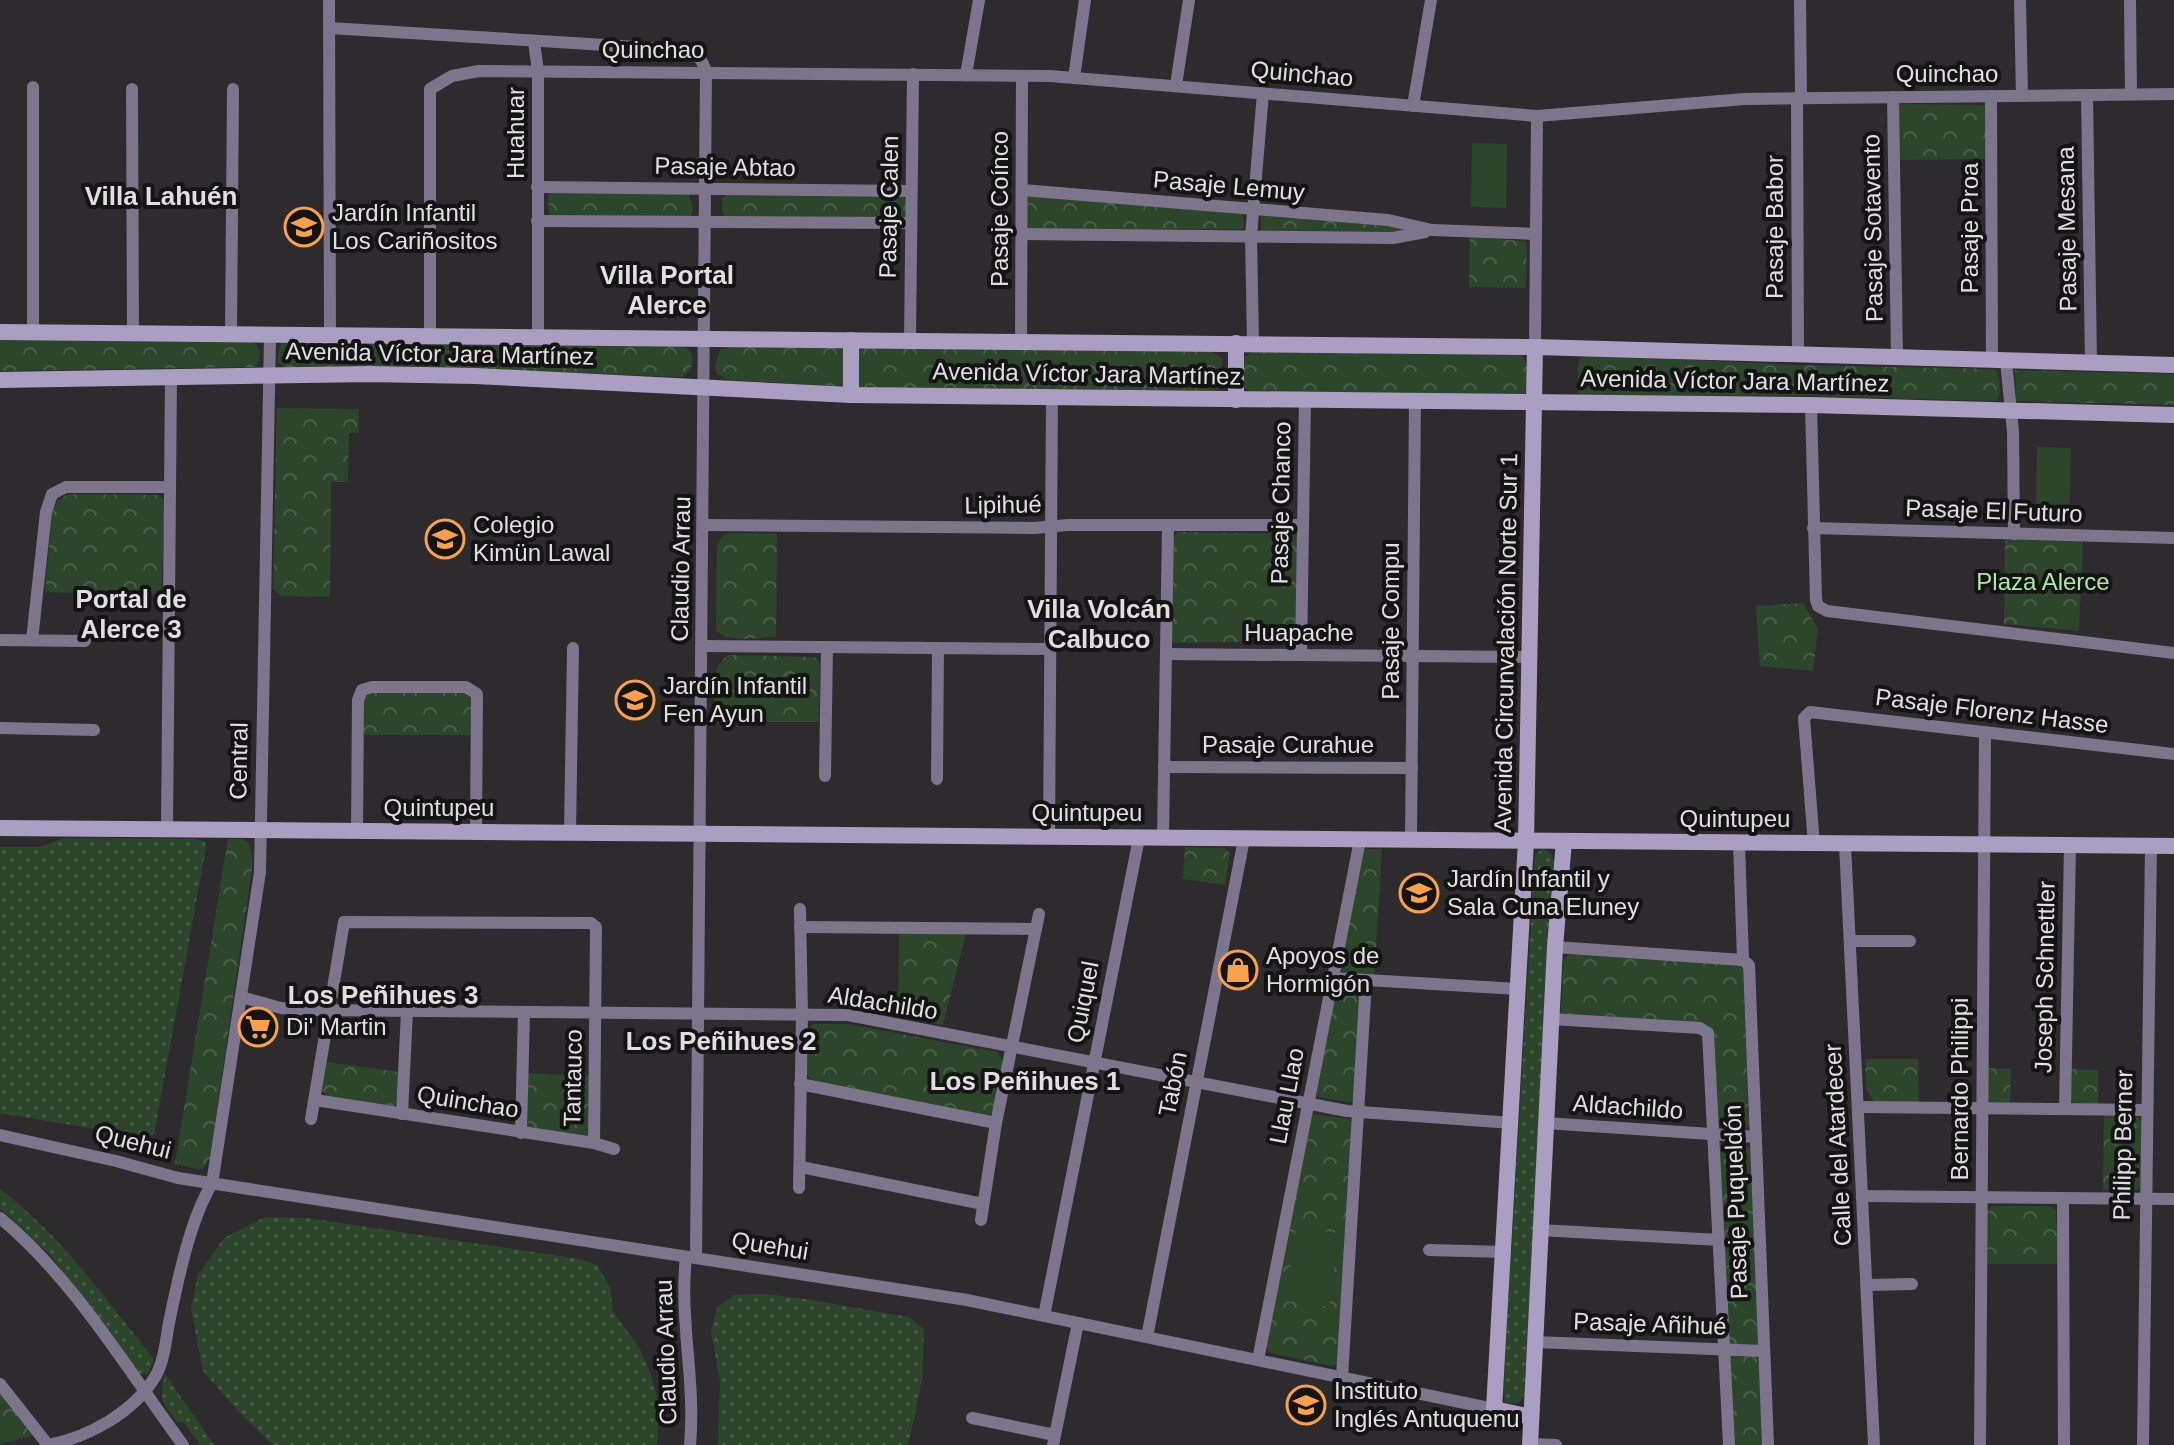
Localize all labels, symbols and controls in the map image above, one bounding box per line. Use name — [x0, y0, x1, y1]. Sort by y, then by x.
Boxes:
street label: Quinchao — [602, 36, 704, 63]
street label: Quinchao — [1250, 56, 1354, 91]
street label: Quinchao — [1896, 60, 1998, 87]
street label: Huahuar — [502, 87, 529, 179]
street label: Pasaje Coínco — [986, 131, 1013, 287]
street label: Pasaje Sotavento — [1857, 134, 1888, 322]
street label: Pasaje Calen — [874, 135, 903, 279]
street label: Pasaje Mesana — [2052, 145, 2081, 312]
street label: Pasaje Abtao — [654, 152, 796, 181]
street label: Pasaje Babor — [1761, 155, 1788, 299]
street label: Pasaje Proa — [1956, 162, 1983, 293]
street label: Pasaje Lemuy — [1152, 165, 1306, 206]
district label: Villa Lahuén — [85, 181, 237, 211]
place label: Jardín Infantil Los Cariñositos — [332, 199, 497, 254]
school or university icon: Jardín Infantil Los Cariñositos — [283, 206, 325, 248]
district label: Villa Portal Alerce — [600, 260, 734, 320]
street label: Avenida Víctor Jara Martínez — [285, 337, 595, 370]
street label: Avenida Víctor Jara Martínez — [932, 357, 1242, 390]
street label: Avenida Víctor Jara Martínez — [1580, 364, 1890, 397]
street label: Pasaje Chanco — [1266, 421, 1295, 585]
street label: Avenida Circunvalación Norte Sur 1 — [1489, 453, 1522, 833]
street label: Lipihué — [964, 490, 1042, 519]
street label: Pasaje El Futuro — [1905, 494, 2083, 527]
street label: Claudio Arrau — [666, 496, 695, 642]
place label: Colegio Kimün Lawal — [473, 511, 610, 566]
school or university icon: Colegio Kimün Lawal — [424, 518, 466, 560]
street label: Pasaje Compu — [1377, 542, 1404, 700]
park label: Plaza Alerce — [1976, 568, 2110, 595]
district label: Portal de Alerce 3 — [75, 584, 187, 644]
district label: Villa Volcán Calbuco — [1027, 594, 1171, 654]
street label: Huapache — [1244, 619, 1354, 646]
place label: Jardín Infantil Fen Ayun — [663, 672, 807, 727]
school or university icon: Jardín Infantil Fen Ayun — [614, 679, 656, 721]
street label: Pasaje Florenz Hasse — [1874, 683, 2110, 738]
street label: Central — [224, 722, 253, 800]
street label: Pasaje Curahue — [1202, 731, 1374, 758]
street label: Quintupeu — [384, 794, 494, 821]
street label: Quintupeu — [1032, 799, 1142, 826]
street label: Quintupeu — [1680, 805, 1790, 832]
place label: Jardín Infantil y Sala Cuna Eluney — [1447, 865, 1639, 920]
school or university icon: Jardín Infantil y Sala Cuna Eluney — [1398, 872, 1440, 914]
street label: Joseph Schnettler — [2029, 881, 2060, 1073]
place label: Apoyos de Hormigón — [1266, 942, 1379, 997]
shop icon: Apoyos de Hormigón — [1217, 949, 1259, 991]
street label: Quiquel — [1061, 959, 1104, 1045]
district label: Los Peñihues 3 — [288, 980, 478, 1010]
street label: Aldachildo — [826, 981, 940, 1025]
street label: Bernardo Philippi — [1946, 998, 1973, 1180]
supermarket icon: Di' Martin — [237, 1006, 279, 1048]
place label: Di' Martin — [286, 1013, 387, 1040]
district label: Los Peñihues 2 — [626, 1026, 816, 1056]
street label: Tantauco — [558, 1029, 587, 1127]
street label: Calle del Atardecer — [1819, 1043, 1856, 1247]
street label: Llau Llao — [1264, 1046, 1309, 1146]
street label: Tabón — [1153, 1049, 1192, 1119]
district label: Los Peñihues 1 — [930, 1066, 1120, 1096]
street label: Philipp Berner — [2108, 1069, 2137, 1221]
street label: Quinchao — [415, 1080, 521, 1123]
street label: Aldachildo — [1572, 1089, 1684, 1124]
street label: Pasaje Puqueldón — [1719, 1104, 1752, 1300]
street label: Quehui — [92, 1119, 174, 1164]
street label: Quehui — [730, 1226, 810, 1265]
street label: Claudio Arrau — [649, 1279, 682, 1425]
street label: Pasaje Añihué — [1573, 1307, 1727, 1340]
place label: Instituto Inglés Antuquenu — [1334, 1377, 1520, 1432]
school or university icon: Instituto Inglés Antuquenu — [1285, 1384, 1327, 1426]

